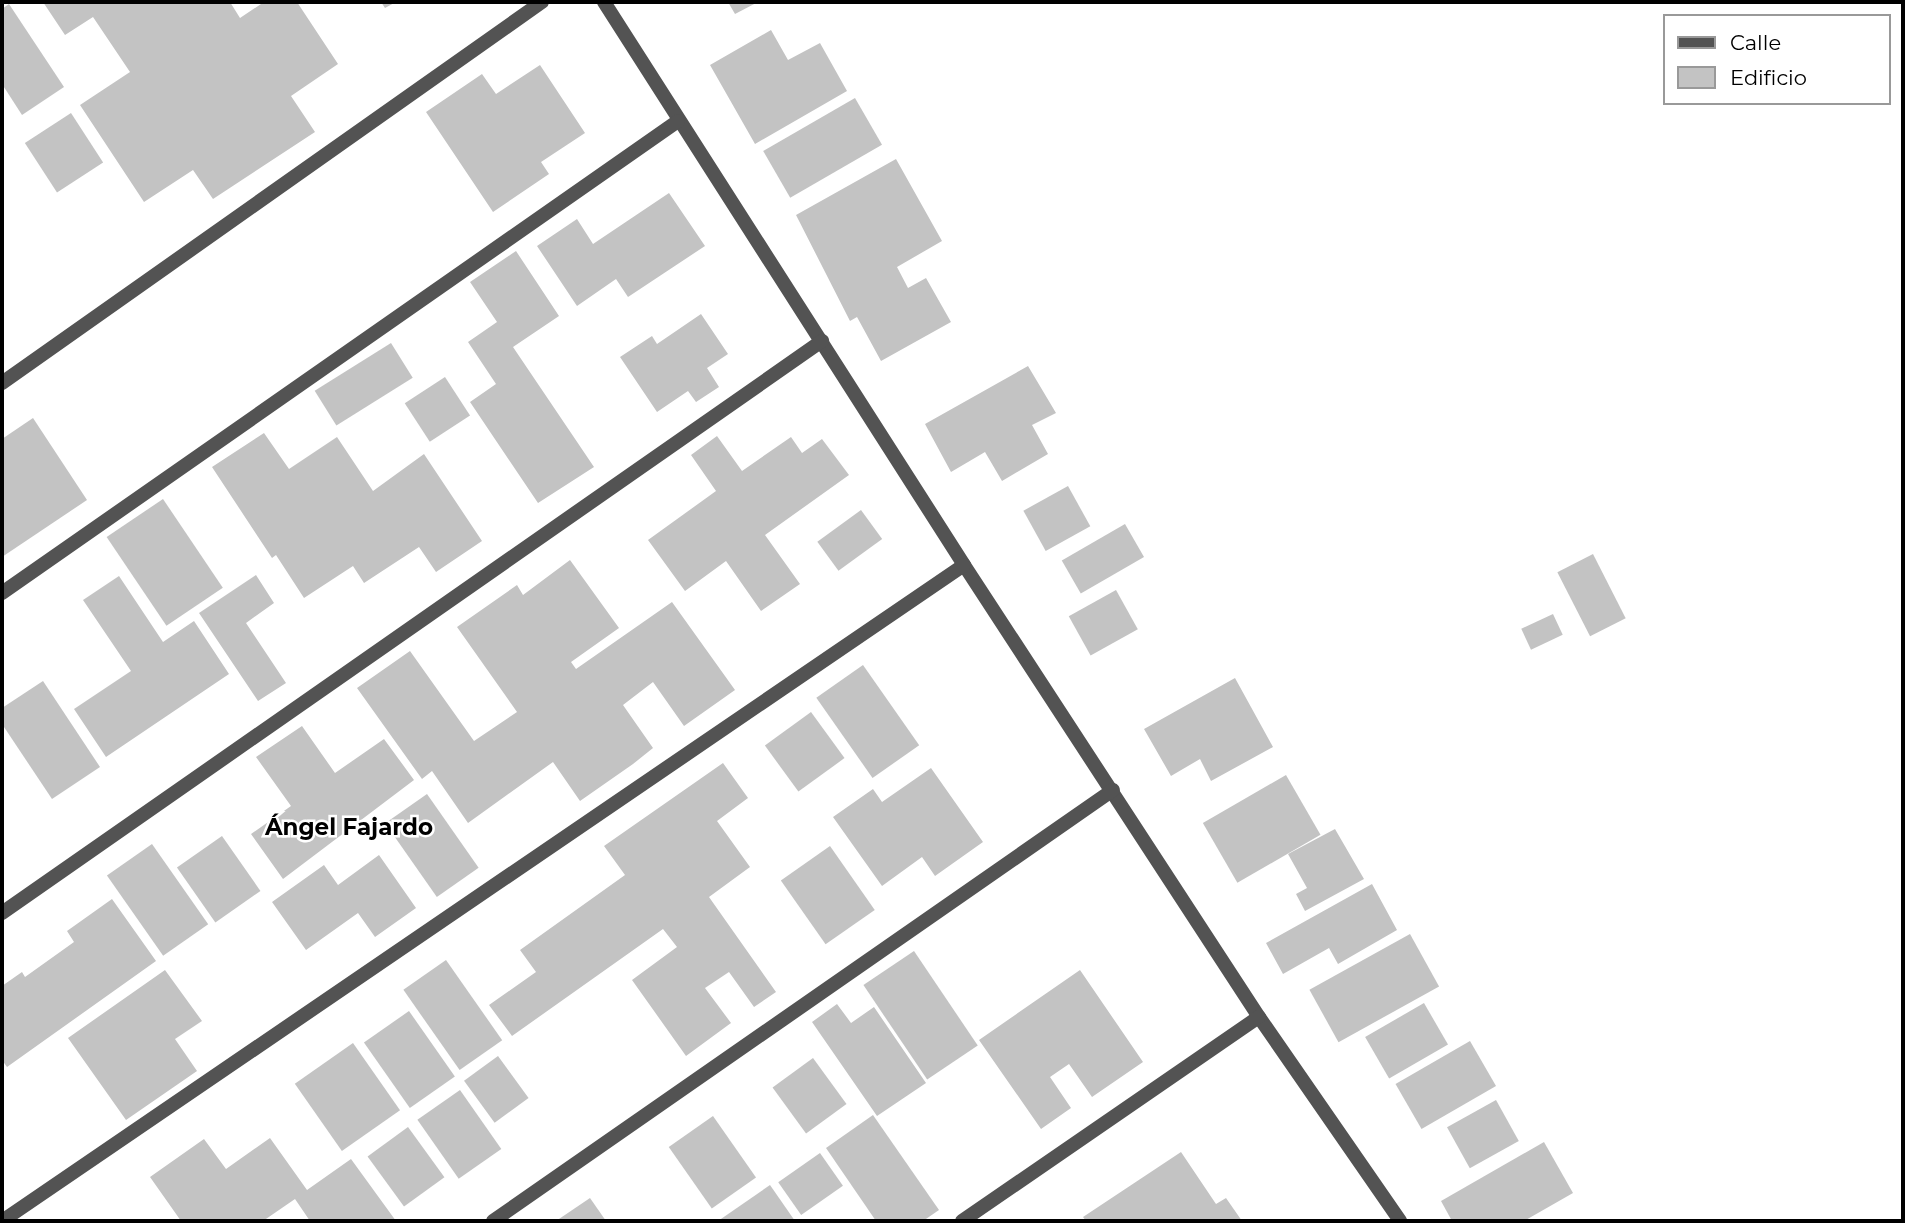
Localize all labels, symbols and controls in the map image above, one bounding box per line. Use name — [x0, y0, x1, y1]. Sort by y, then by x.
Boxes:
legend — [1664, 14, 1891, 105]
text: Calle — [1730, 30, 1781, 55]
text: Edificio — [1730, 65, 1807, 90]
district label: Ángel Fajardo — [265, 813, 433, 841]

